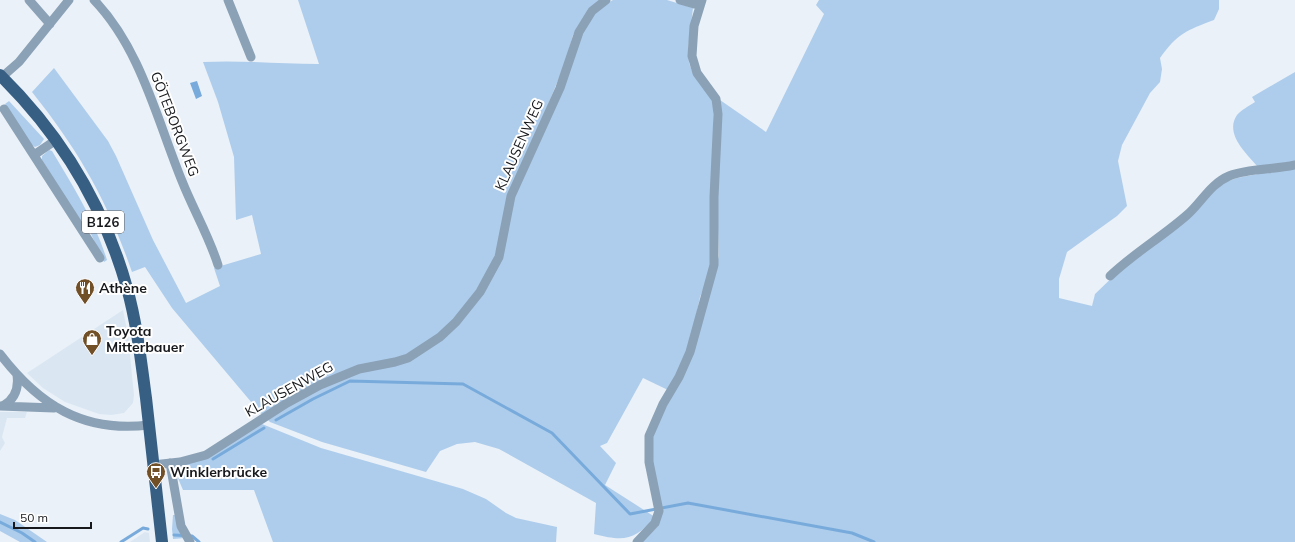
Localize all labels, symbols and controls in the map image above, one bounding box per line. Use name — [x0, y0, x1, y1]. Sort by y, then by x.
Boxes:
street label: GÖTEBORGWEG — [147, 69, 203, 179]
street label: KLAUSENWEG — [491, 97, 547, 193]
road number: B126 — [82, 211, 124, 233]
restaurant icon: Athène — [74, 277, 96, 305]
place label: Athène — [99, 279, 147, 297]
place label: Toyota Mitterbauer — [106, 322, 185, 356]
shop icon: Toyota Mitterbauer — [81, 328, 103, 356]
street label: KLAUSENWEG — [242, 357, 336, 421]
bus stop icon: Winklerbrücke — [145, 461, 167, 489]
place label: Winklerbrücke — [170, 463, 268, 481]
scale bar — [14, 504, 91, 530]
text: 50 m — [20, 510, 48, 525]

